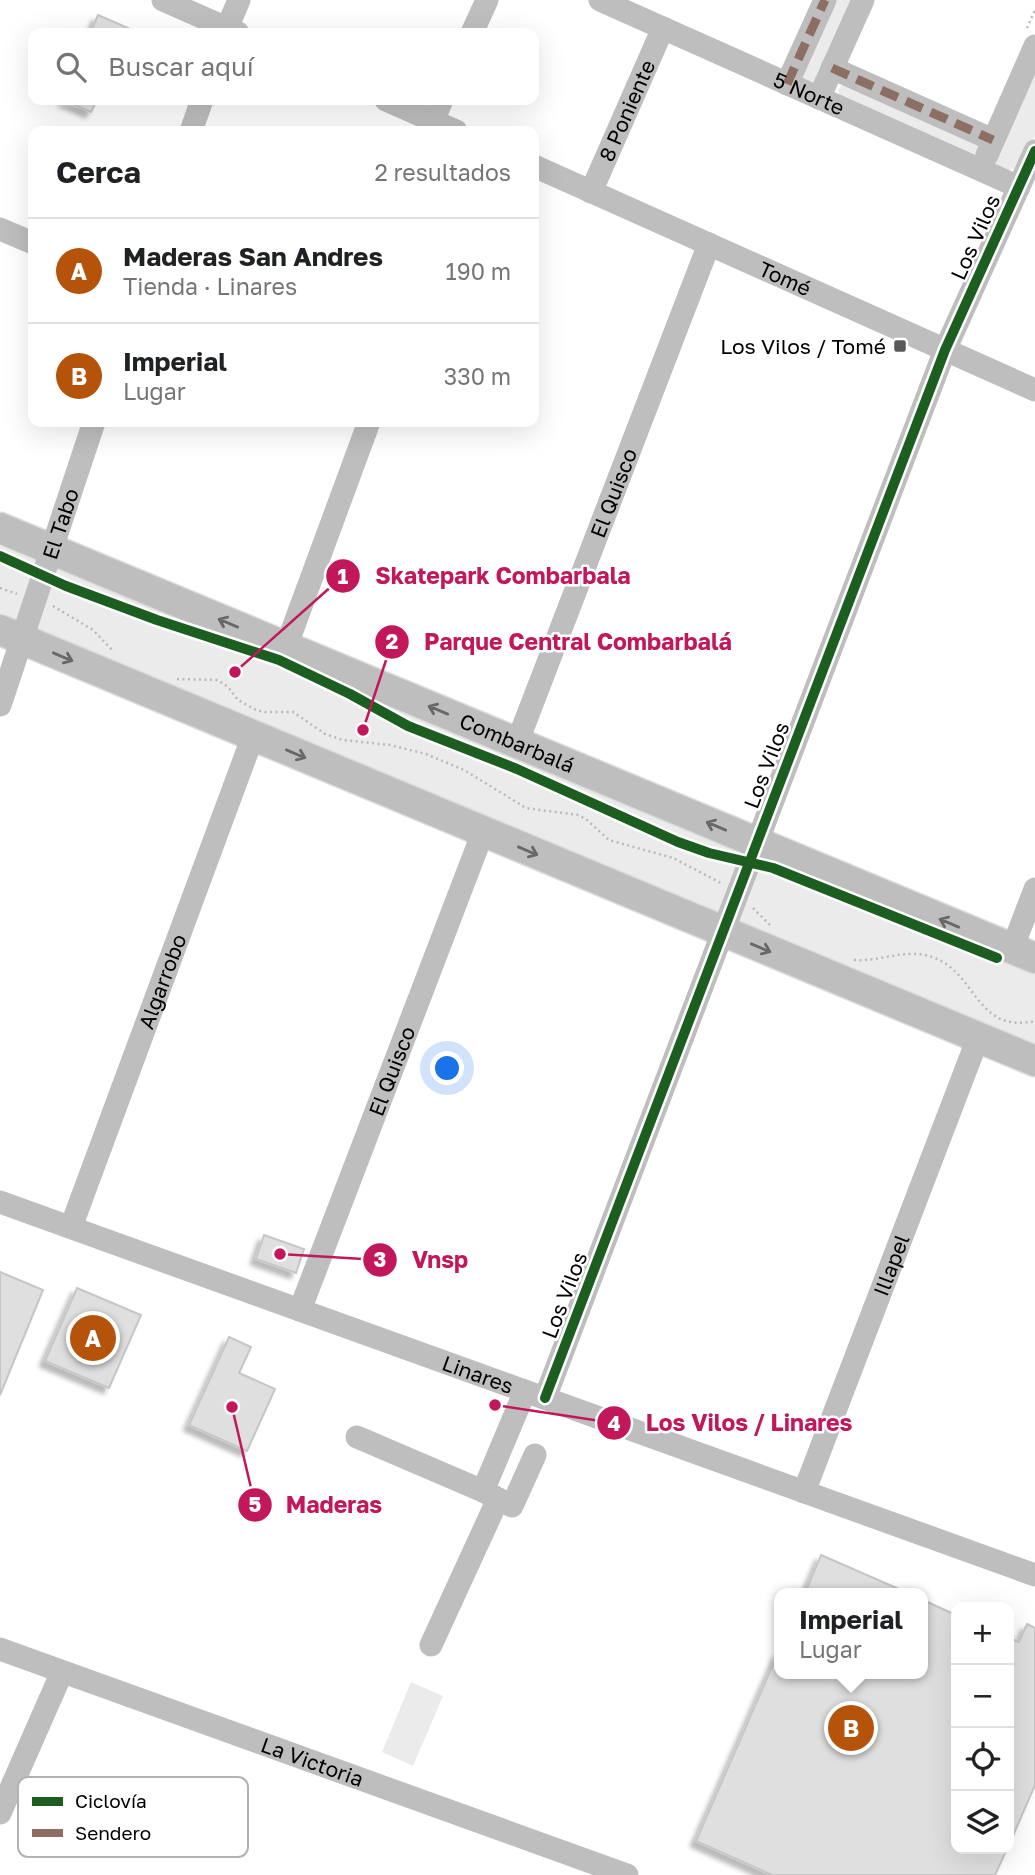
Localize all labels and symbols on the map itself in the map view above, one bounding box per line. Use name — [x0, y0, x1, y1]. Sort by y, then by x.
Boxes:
street label: 8 Poniente — [593, 56, 660, 165]
street label: 5 Norte — [769, 66, 849, 121]
street label: Los Vilos — [945, 190, 1005, 284]
street label: Tomé — [755, 255, 815, 301]
place label: Los Vilos / Tomé — [720, 333, 886, 359]
marker: Los Vilos / Tomé — [892, 338, 908, 354]
street label: El Quisco — [584, 444, 642, 541]
street label: El Tabo — [36, 485, 84, 563]
callout: Skatepark Combarbala — [326, 554, 644, 598]
text: Skatepark Combarbala — [375, 561, 631, 589]
text: 1 — [338, 563, 349, 589]
one-way arrow — [218, 615, 239, 628]
callout: Parque Central Combarbalá — [375, 620, 745, 664]
text: Parque Central Combarbalá — [424, 627, 732, 655]
text: 2 — [386, 628, 399, 654]
one-way arrow — [52, 651, 73, 664]
one-way arrow — [428, 703, 449, 716]
street label: Combarbalá — [456, 707, 578, 778]
street label: Los Vilos — [738, 718, 794, 812]
one-way arrow — [284, 748, 306, 761]
one-way arrow — [706, 818, 727, 831]
one-way arrow — [517, 845, 539, 858]
one-way arrow — [938, 915, 960, 928]
street label: Algarrobo — [133, 930, 192, 1032]
one-way arrow — [749, 942, 771, 955]
street label: El Quisco — [363, 1022, 420, 1119]
your location — [430, 1051, 464, 1085]
street label: Illapel — [867, 1231, 915, 1300]
callout: Vnsp — [363, 1238, 482, 1282]
text: Vnsp — [412, 1245, 468, 1273]
text: 3 — [374, 1246, 386, 1272]
street label: Los Vilos — [536, 1248, 592, 1342]
pin: A — [70, 1312, 116, 1364]
street label: Linares — [439, 1350, 517, 1399]
callout: Los Vilos / Linares — [597, 1401, 867, 1445]
text: Los Vilos / Linares — [646, 1408, 852, 1436]
text: 4 — [607, 1410, 621, 1436]
callout: Maderas — [237, 1483, 396, 1527]
text: Maderas — [286, 1490, 382, 1518]
text: 5 — [249, 1491, 262, 1517]
pin: B — [828, 1702, 874, 1754]
street label: La Victoria — [257, 1731, 367, 1792]
legend — [18, 1777, 248, 1857]
text: Ciclovía — [75, 1789, 147, 1812]
text: Sendero — [75, 1821, 151, 1844]

